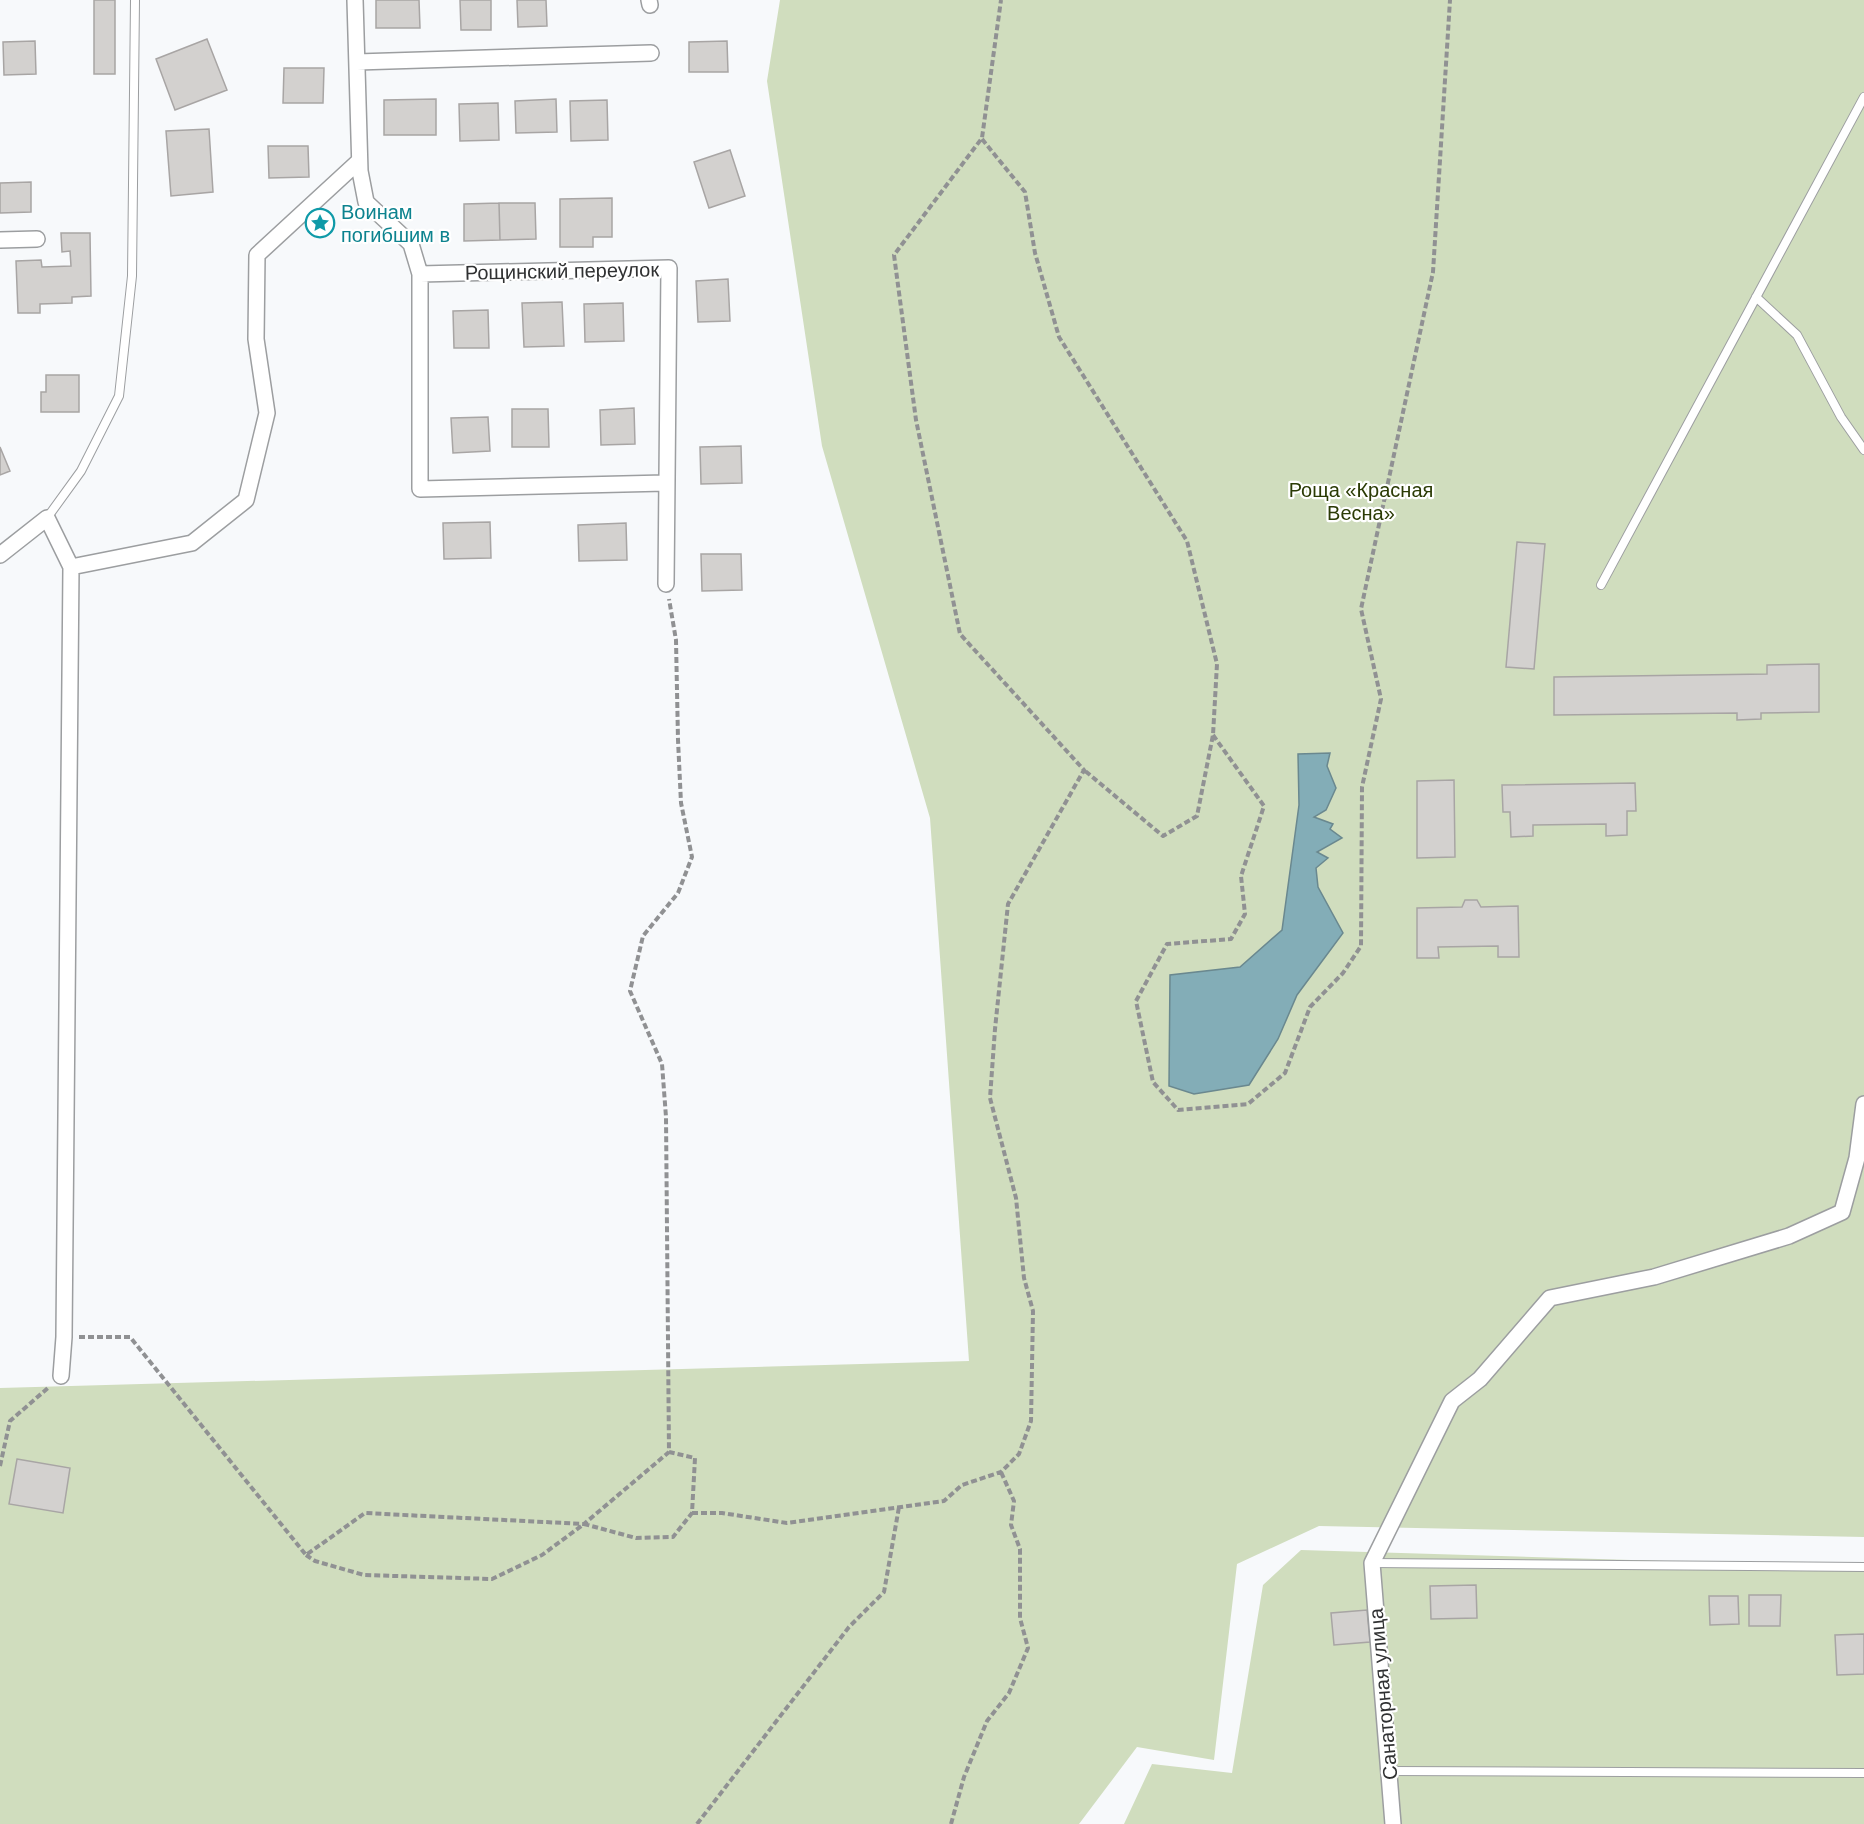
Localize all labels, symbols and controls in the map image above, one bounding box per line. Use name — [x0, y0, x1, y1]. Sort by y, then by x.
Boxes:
place label: Воинам погибшим в — [341, 201, 450, 246]
place icon: Воинам погибшим в — [304, 207, 336, 239]
street label: Рощинский переулок — [465, 258, 660, 284]
park label: Роща «Красная Весна» — [1289, 479, 1433, 524]
street label: Санаторная улица — [1364, 1606, 1401, 1781]

